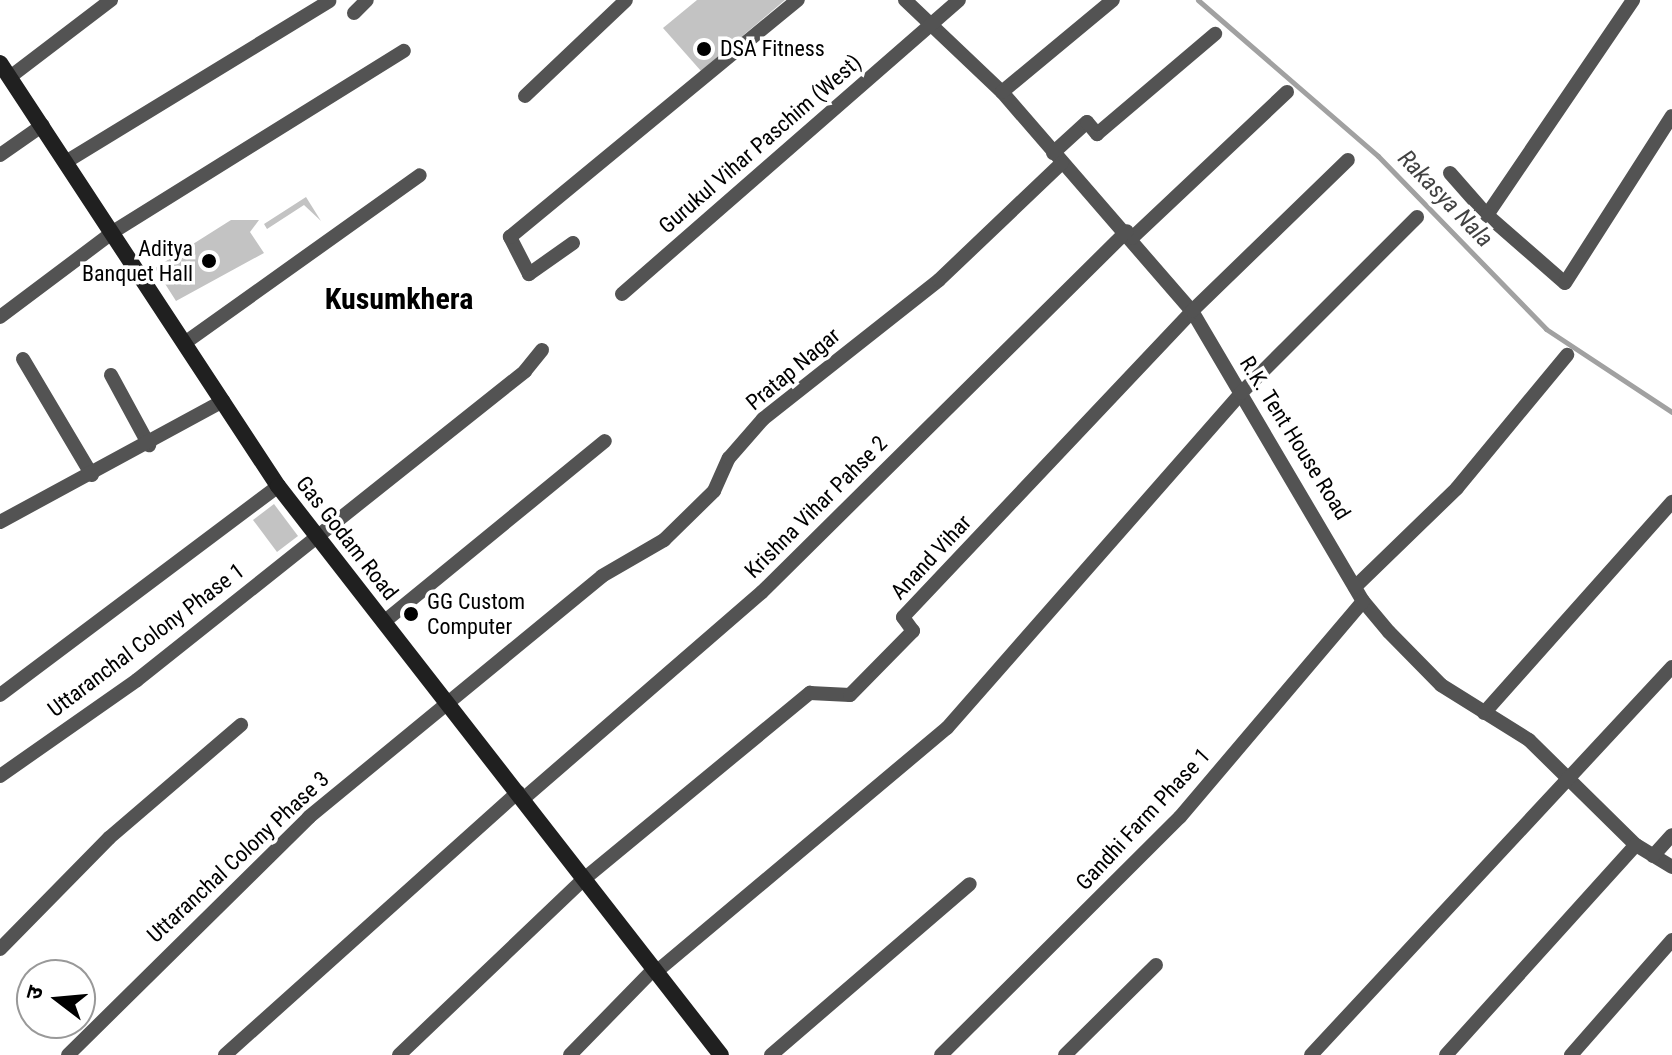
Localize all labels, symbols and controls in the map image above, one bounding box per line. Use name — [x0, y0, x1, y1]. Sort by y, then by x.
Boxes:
place label: DSA Fitness — [720, 36, 825, 62]
marker: DSA Fitness — [695, 40, 713, 58]
street label: Gurukul Vihar Paschim (West) — [653, 49, 867, 239]
water label: Rakasya Nala — [1392, 144, 1498, 254]
place label: Aditya Banquet Hall — [82, 235, 193, 286]
marker: Aditya Banquet Hall — [200, 252, 218, 270]
district label: Kusumkhera — [325, 281, 473, 317]
street label: Pratap Nagar — [741, 322, 845, 416]
street label: R.K. Tent House Road — [1234, 351, 1356, 525]
street label: Krishna Vihar Pahse 2 — [739, 430, 893, 584]
street label: Gas Godam Road — [290, 471, 404, 605]
street label: Anand Vihar — [885, 509, 977, 605]
street label: Uttaranchal Colony Phase 1 — [43, 558, 249, 722]
place label: GG Custom Computer — [427, 588, 525, 640]
marker: GG Custom Computer — [402, 605, 420, 623]
street label: Gandhi Farm Phase 1 — [1070, 743, 1216, 895]
street label: Uttaranchal Colony Phase 3 — [142, 766, 334, 948]
north arrow — [16, 959, 96, 1039]
text: उ — [21, 983, 48, 1002]

